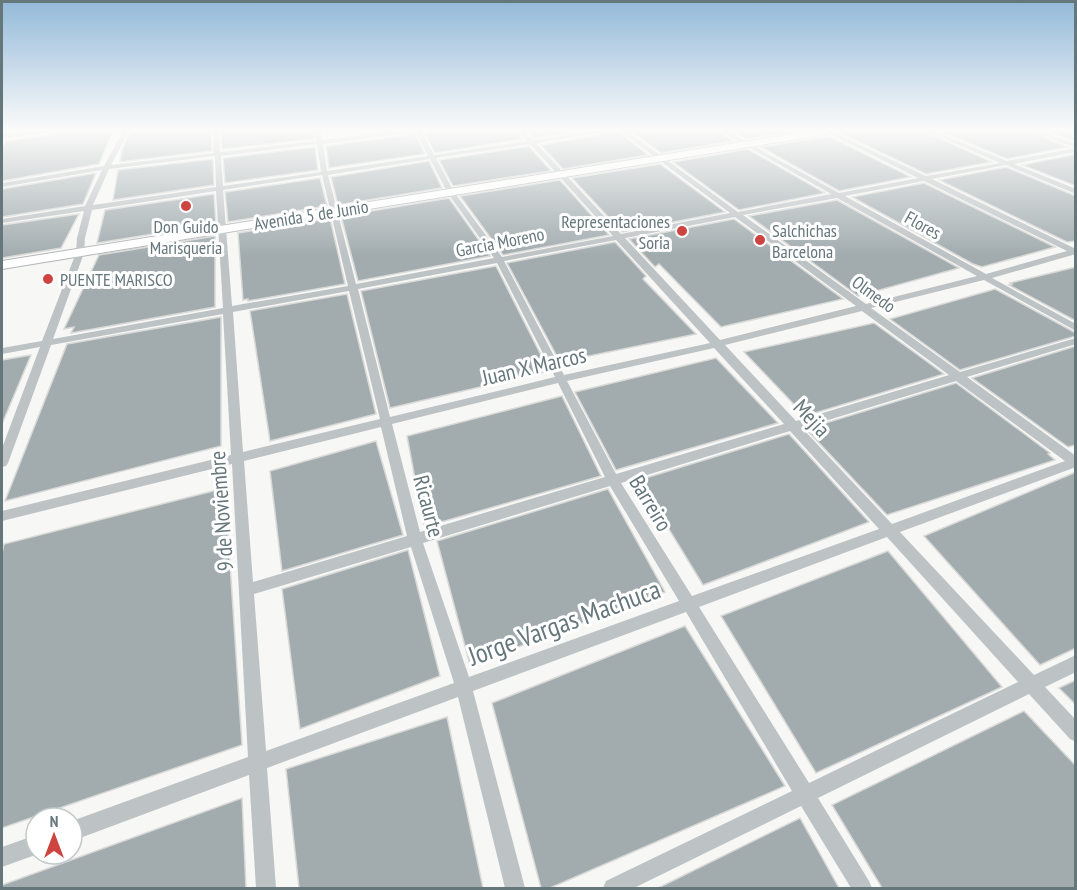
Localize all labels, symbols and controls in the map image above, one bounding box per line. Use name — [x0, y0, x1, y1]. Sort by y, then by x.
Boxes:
street label: Avenida 5 de Junio — [252, 195, 370, 235]
marker: Don Guido Marisqueria — [179, 199, 193, 213]
street label: Flores — [901, 206, 945, 244]
place label: Representaciones Soria — [561, 210, 670, 254]
place label: Don Guido Marisqueria — [150, 215, 222, 259]
place label: Salchichas Barcelona — [772, 219, 837, 263]
street label: Garcia Moreno — [454, 222, 546, 262]
marker: Representaciones Soria — [675, 224, 689, 238]
marker: Salchichas Barcelona — [753, 233, 767, 247]
place label: PUENTE MARISCO — [60, 268, 173, 291]
street label: Olmedo — [847, 270, 901, 318]
marker: PUENTE MARISCO — [41, 272, 55, 286]
street label: Juan X Marcos — [478, 340, 589, 392]
street label: Mejia — [788, 393, 836, 443]
street label: 9 de Noviembre — [203, 450, 239, 572]
street label: Barreiro — [623, 470, 679, 536]
street label: Ricaurte — [407, 472, 451, 540]
street label: Jorge Vargas Machuca — [462, 571, 665, 673]
north arrow — [24, 806, 84, 866]
text: N — [50, 811, 58, 831]

